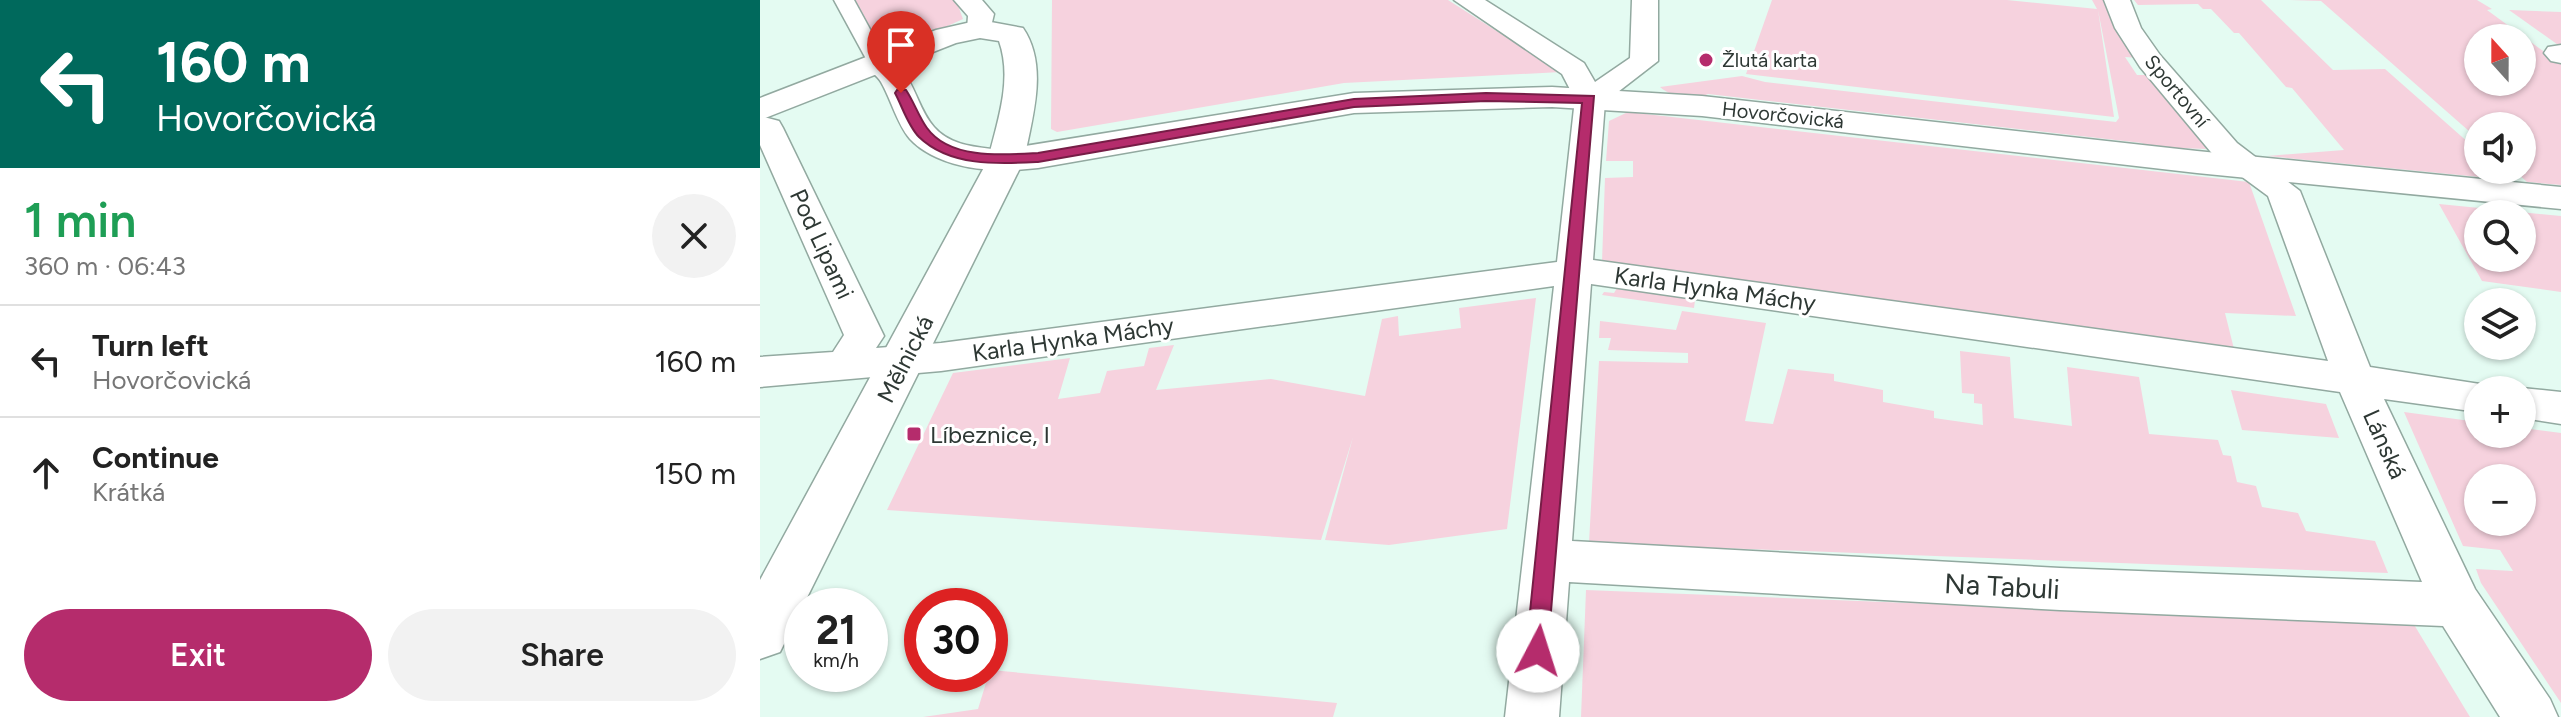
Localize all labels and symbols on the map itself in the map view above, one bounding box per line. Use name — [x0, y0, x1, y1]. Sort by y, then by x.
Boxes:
pin — [867, 11, 935, 93]
north arrow — [2464, 24, 2536, 96]
place label: Žlutá karta — [1722, 48, 1817, 72]
street label: Sportovní — [2140, 50, 2215, 133]
marker: Žlutá karta — [1697, 51, 1715, 69]
street label: Hovorčovická — [1721, 97, 1845, 133]
street label: Pod Lipami — [784, 184, 860, 304]
street label: Karla Hynka Máchy — [1612, 261, 1818, 318]
street label: Mělnická — [871, 310, 939, 408]
street label: Karla Hynka Máchy — [970, 310, 1176, 367]
street label: Lánská — [2357, 405, 2413, 483]
place label: Líbeznice, I — [930, 420, 1050, 449]
marker: Líbeznice, I — [905, 425, 923, 443]
street label: Na Tabuli — [1943, 566, 2061, 606]
speed limit sign: 30 — [904, 588, 1008, 692]
position arrow — [1496, 609, 1580, 693]

